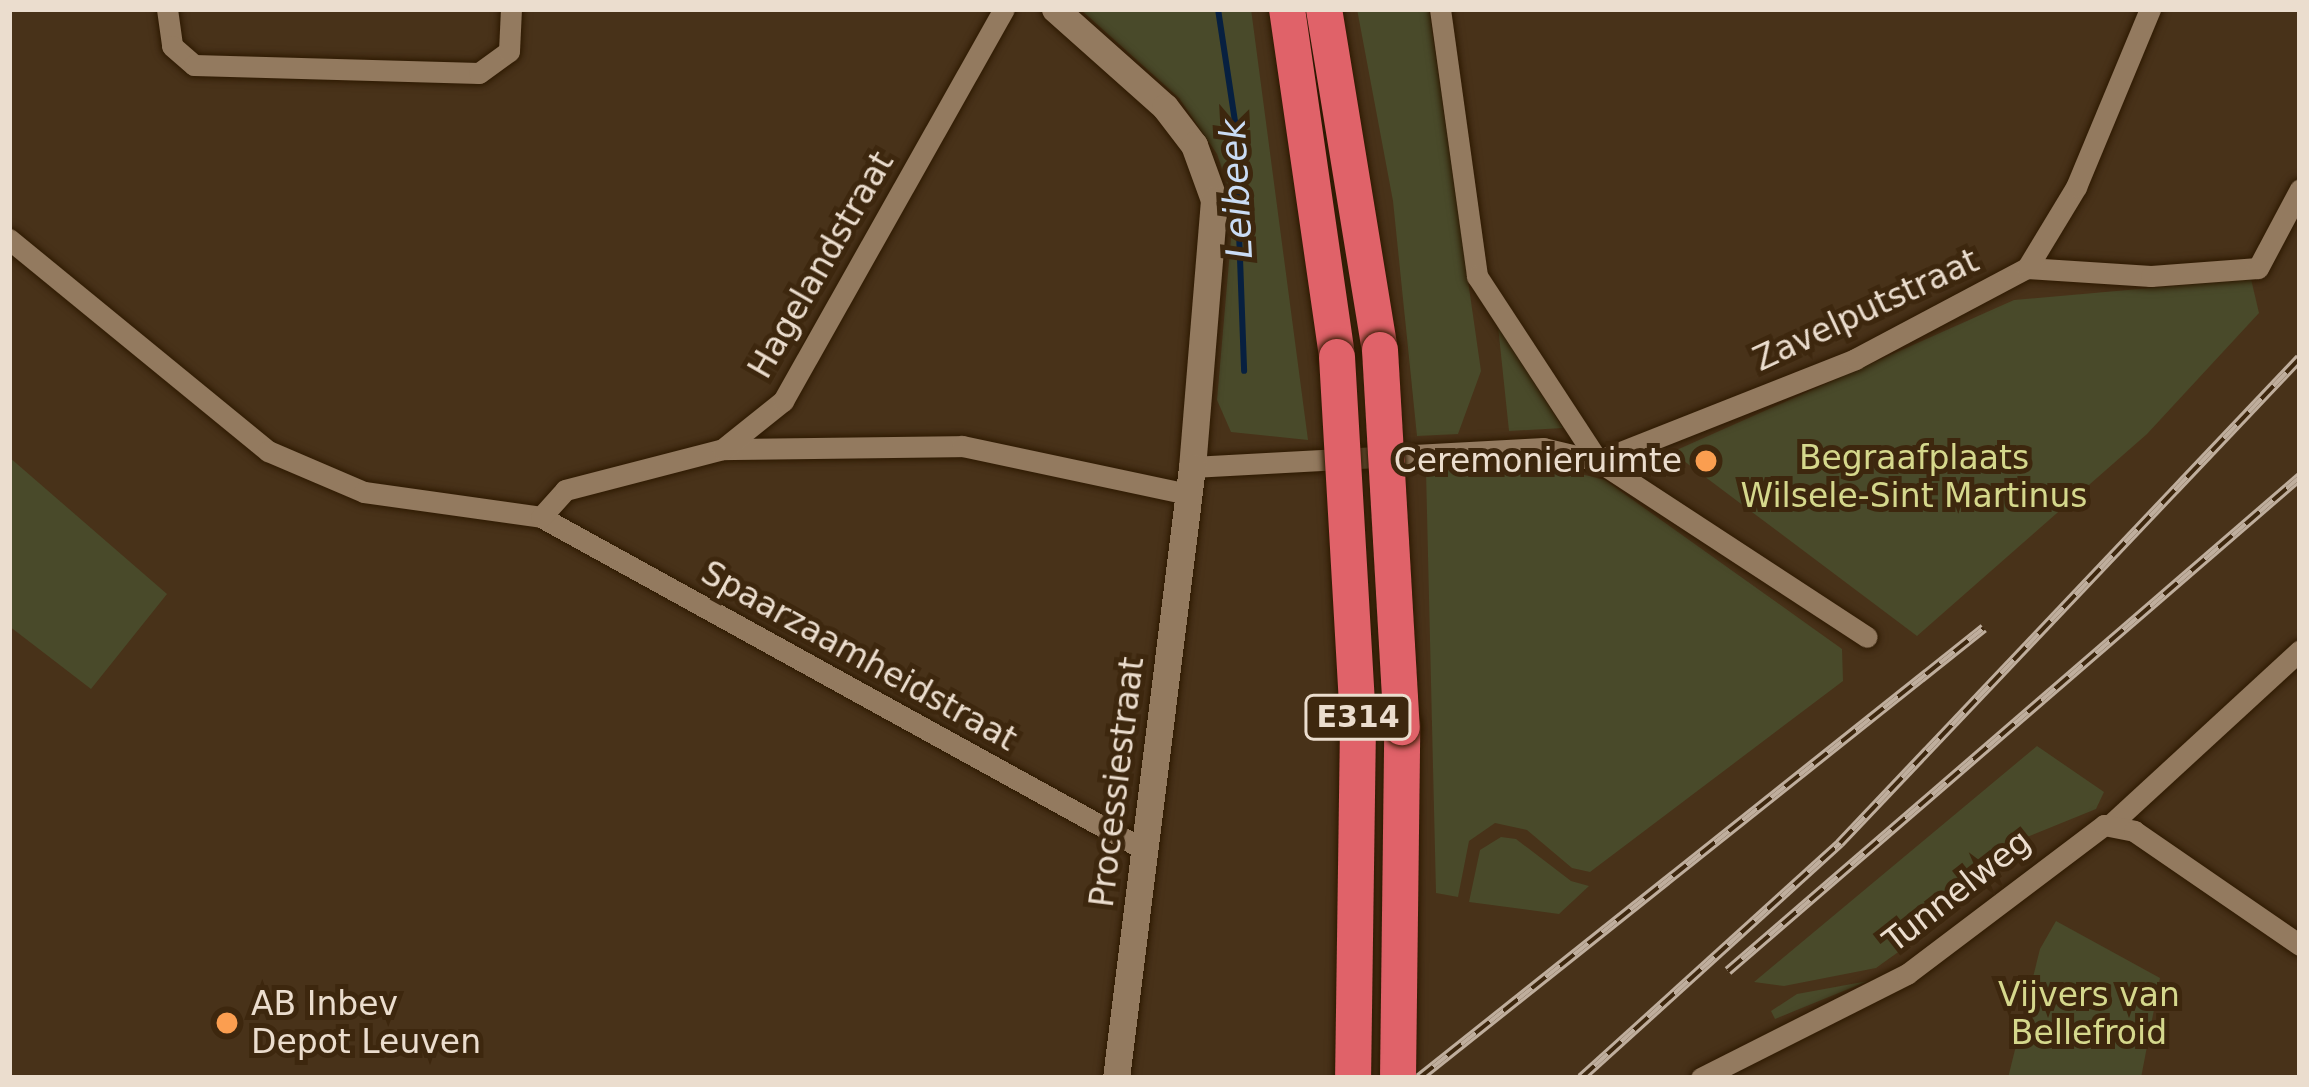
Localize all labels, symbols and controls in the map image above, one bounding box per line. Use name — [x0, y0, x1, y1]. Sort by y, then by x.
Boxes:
water label: Leibeek — [1211, 118, 1261, 260]
street label: Hagelandstraat — [740, 145, 902, 385]
street label: Zavelputstraat — [1747, 241, 1985, 379]
park label: Begraafplaats Wilsele-Sint Martinus — [1741, 438, 2087, 516]
place label: Ceremonieruimte — [1394, 441, 1682, 481]
marker: Ceremonieruimte — [1693, 448, 1719, 474]
street label: Spaarzaamheidstraat — [694, 553, 1024, 759]
street label: Processiestraat — [1082, 655, 1152, 909]
road number: E314 — [1304, 693, 1412, 741]
street label: Tunnelweg — [1876, 821, 2038, 961]
park label: Vijvers van Bellefroid — [1998, 975, 2180, 1053]
place label: AB Inbev Depot Leuven — [251, 984, 481, 1062]
marker: AB Inbev Depot Leuven — [214, 1010, 240, 1036]

